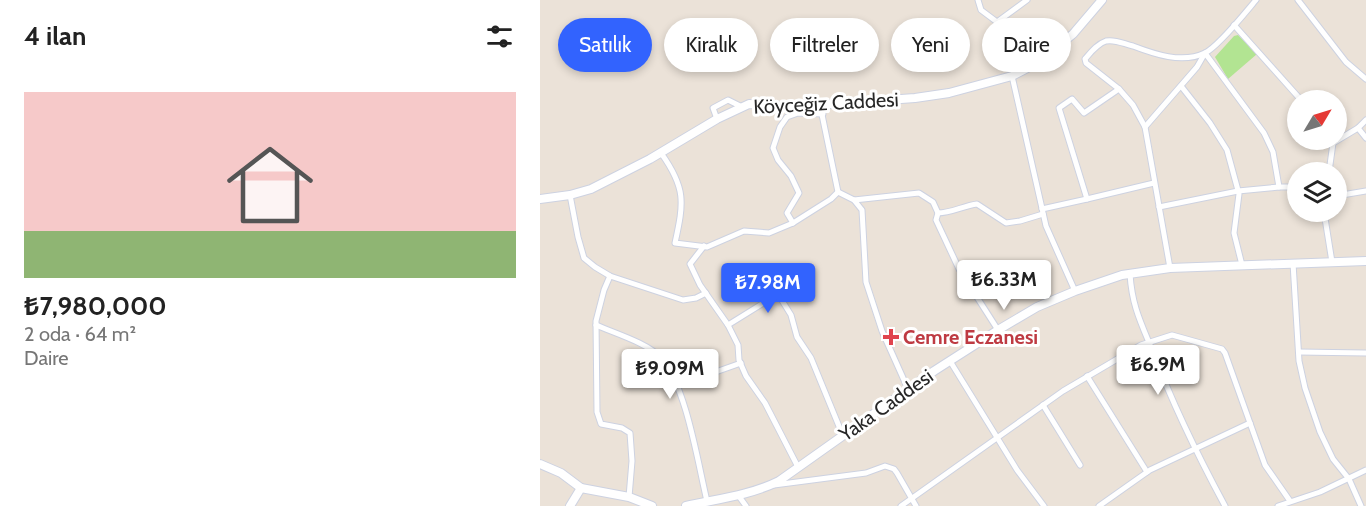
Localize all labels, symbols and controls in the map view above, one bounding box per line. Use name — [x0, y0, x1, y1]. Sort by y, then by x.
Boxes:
chip: Satılık — [558, 18, 652, 72]
chip: Kiralık — [664, 18, 758, 72]
chip: Filtreler — [770, 18, 879, 72]
chip: Yeni — [891, 18, 970, 72]
chip: Daire — [982, 18, 1071, 72]
text: 4 ilan — [24, 20, 86, 52]
icon: filters — [483, 20, 516, 53]
street label: Köyceğiz Caddesi — [753, 87, 899, 119]
north arrow — [1287, 90, 1347, 150]
map controls — [1287, 90, 1347, 222]
icon: home — [216, 131, 324, 239]
button: layers — [1287, 162, 1347, 222]
pin: ₺6.33M — [955, 260, 1053, 311]
pin: ₺7.98M — [719, 263, 817, 314]
text: ₺6.33M — [971, 267, 1037, 291]
text: ₺7.98M — [735, 270, 801, 294]
text: ₺7,980,000 — [24, 290, 167, 322]
text: 2 oda · 64 m² — [24, 322, 136, 346]
place label: Cemre Eczanesi — [903, 325, 1038, 349]
marker: Cemre Eczanesi — [884, 330, 898, 344]
pin: ₺6.9M — [1116, 345, 1200, 396]
text: Daire — [24, 346, 69, 370]
pin: ₺9.09M — [621, 349, 719, 400]
text: ₺6.9M — [1131, 352, 1185, 376]
text: ₺9.09M — [636, 356, 704, 380]
street label: Yaka Caddesi — [833, 364, 938, 447]

